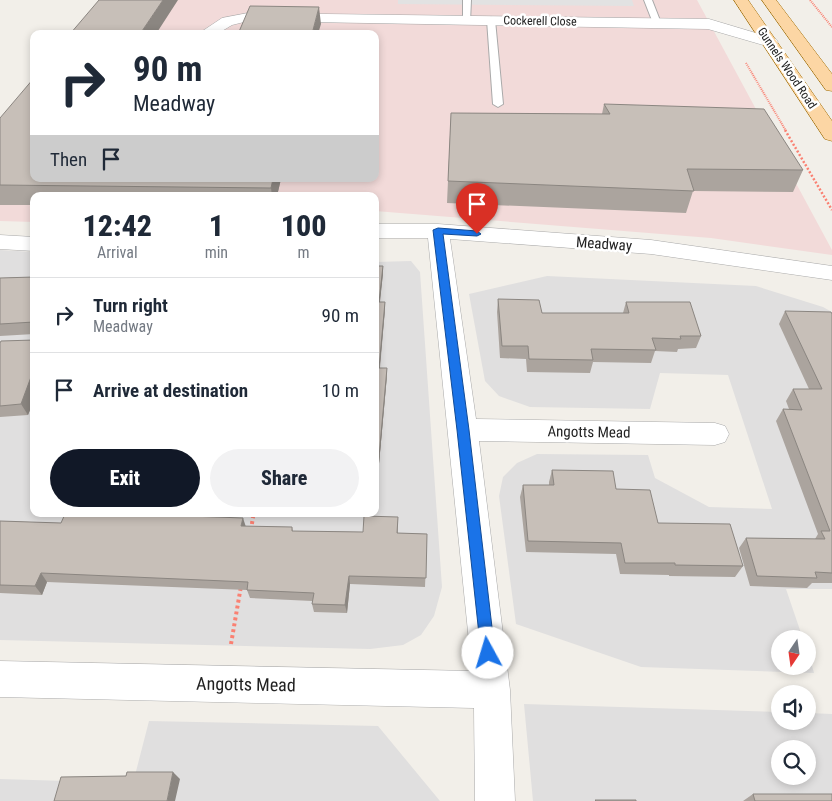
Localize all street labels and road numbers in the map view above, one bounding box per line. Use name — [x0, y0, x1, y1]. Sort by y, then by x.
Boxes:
street label: Cockerell Close — [503, 13, 577, 29]
street label: Gunnels Wood Road — [755, 25, 819, 111]
street label: Meadway — [575, 233, 633, 255]
street label: Angotts Mead — [547, 422, 631, 442]
street label: Angotts Mead — [196, 673, 296, 695]

